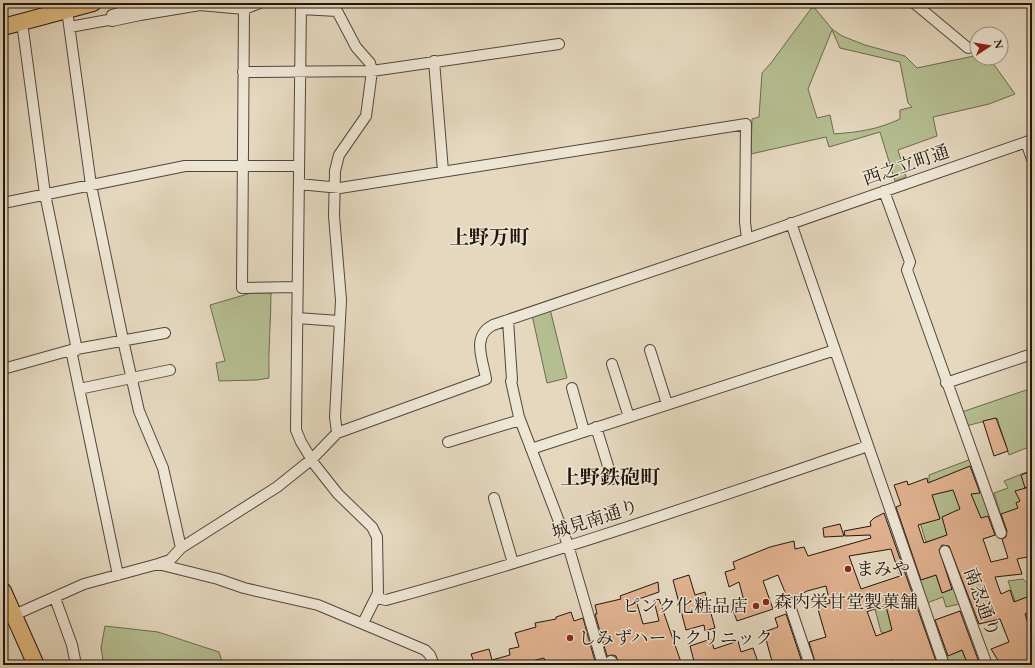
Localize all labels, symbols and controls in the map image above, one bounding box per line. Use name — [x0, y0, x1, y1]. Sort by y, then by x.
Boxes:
north arrow — [969, 26, 1009, 66]
text: N — [991, 38, 1007, 50]
street label: 西之立町通 — [860, 139, 952, 190]
district label: 上野万町 — [449, 224, 530, 250]
district label: 上野鉄砲町 — [560, 464, 661, 490]
street label: 城見南通り — [548, 494, 641, 543]
place label: まみや — [856, 557, 910, 580]
marker: まみや — [843, 564, 853, 574]
street label: 南忍通り — [959, 564, 1006, 640]
place label: 森内栄甘堂製菓舗 — [774, 590, 918, 613]
place label: ピンク化粧品店 — [622, 594, 748, 617]
marker: 森内栄甘堂製菓舗 — [761, 597, 771, 607]
marker: ピンク化粧品店 — [751, 601, 761, 611]
place label: しみずハートクリニック — [578, 626, 773, 649]
marker: しみずハートクリニック — [565, 633, 575, 643]

